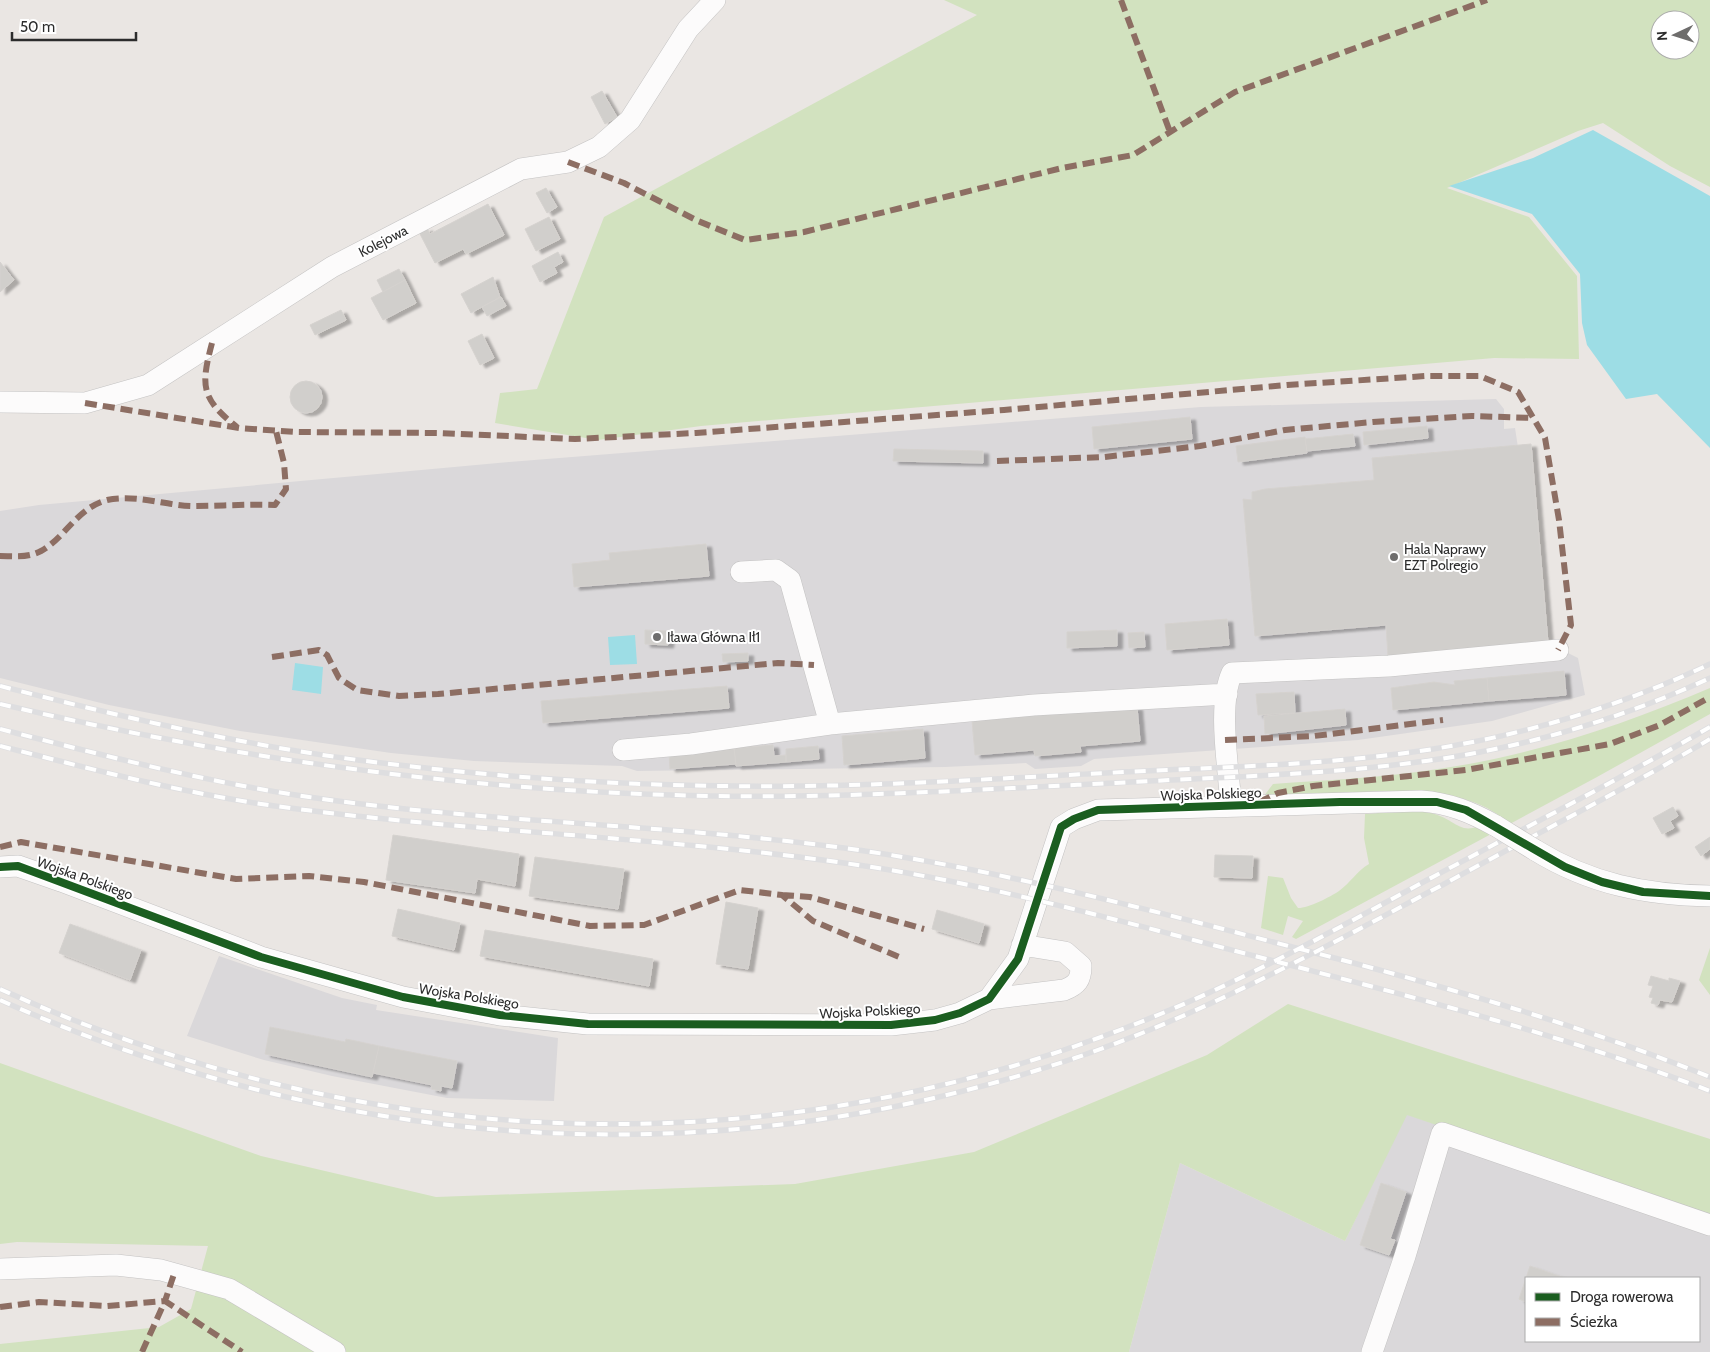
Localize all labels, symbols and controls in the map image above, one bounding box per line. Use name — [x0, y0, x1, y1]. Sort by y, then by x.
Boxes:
scale bar — [12, 10, 136, 42]
north arrow — [1650, 10, 1700, 60]
text: 50 m — [20, 18, 55, 36]
text: N — [1653, 30, 1671, 41]
street label: Kolejowa — [355, 221, 411, 261]
place label: Hala Naprawy EZT Polregio — [1404, 540, 1486, 574]
marker: Hala Naprawy EZT Polregio — [1388, 551, 1400, 563]
place label: Iława Główna Ił1 — [667, 628, 760, 646]
marker: Iława Główna Ił1 — [651, 631, 663, 643]
street label: Wojska Polskiego — [1160, 783, 1262, 805]
street label: Wojska Polskiego — [34, 852, 136, 904]
street label: Wojska Polskiego — [418, 979, 521, 1013]
street label: Wojska Polskiego — [819, 999, 921, 1023]
legend — [1525, 1277, 1700, 1342]
text: Droga rowerowa — [1570, 1288, 1674, 1306]
text: Ścieżka — [1570, 1312, 1618, 1331]

